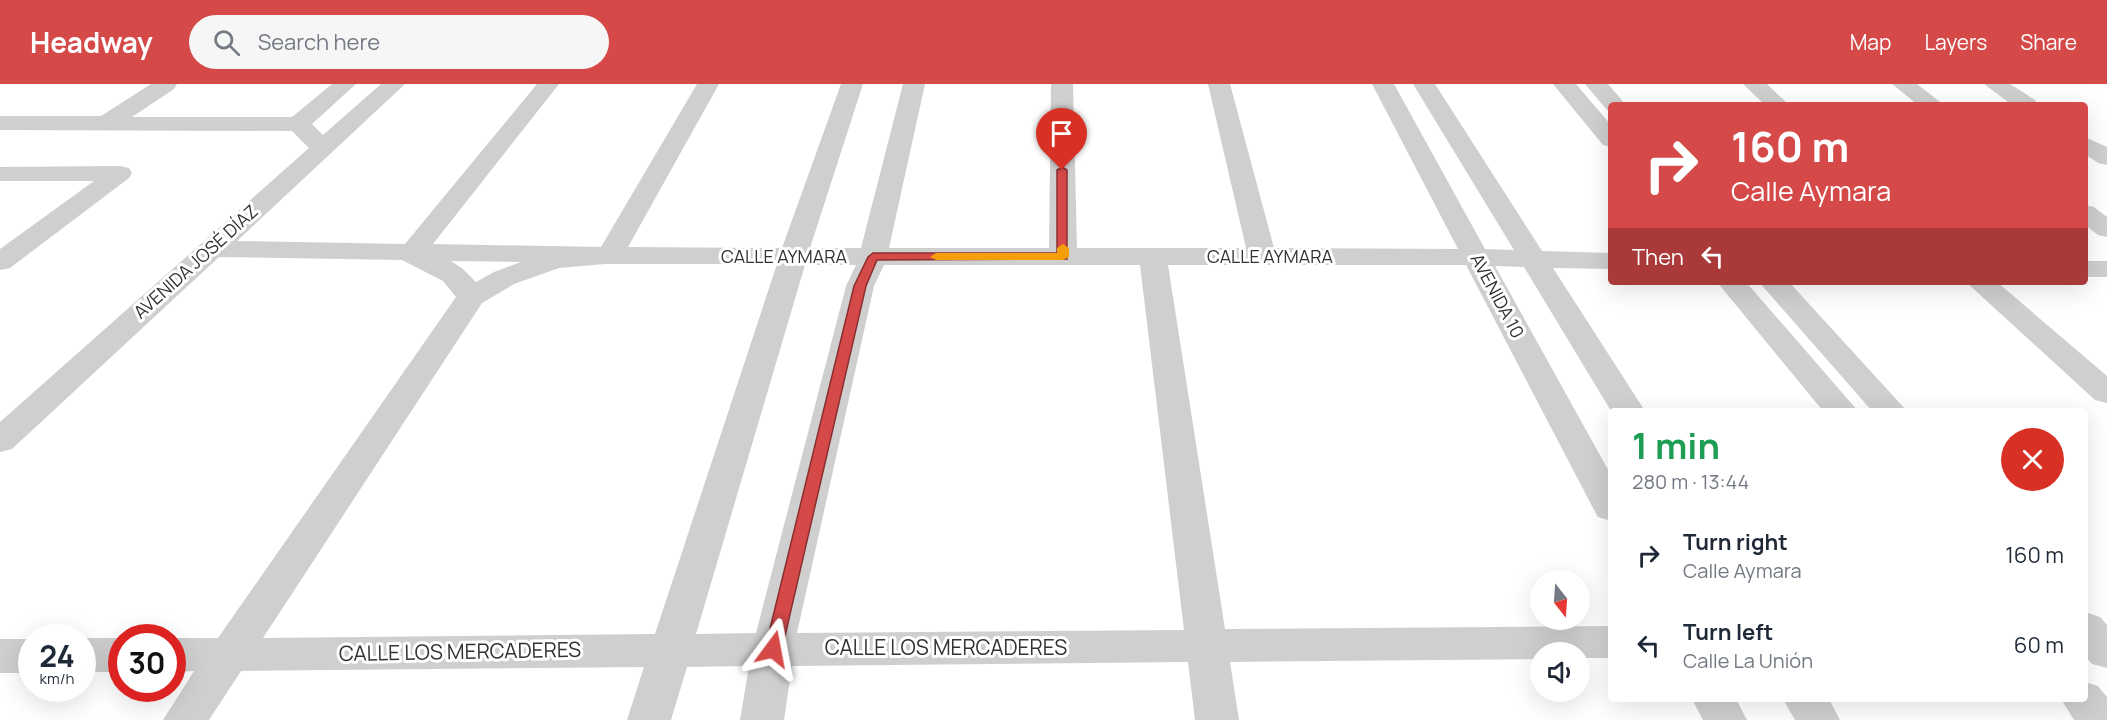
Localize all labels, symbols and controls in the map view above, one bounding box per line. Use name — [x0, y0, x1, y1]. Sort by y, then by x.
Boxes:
search box — [189, 15, 609, 69]
text: Headway — [30, 23, 153, 61]
icon: search — [210, 26, 243, 59]
text: Search here — [258, 27, 380, 57]
text: Map — [1850, 28, 1891, 56]
text: Layers — [1924, 28, 1987, 56]
text: Share — [2020, 28, 2077, 56]
pin — [1036, 108, 1087, 170]
icon: arrive — [1045, 117, 1078, 150]
text: 160 m — [1731, 117, 1849, 175]
icon: right — [1632, 126, 1710, 204]
text: Calle Aymara — [1731, 172, 1891, 209]
street label: AVENIDA JOSÉ DÍAZ — [128, 199, 263, 324]
icon: left — [1696, 240, 1729, 273]
text: Then — [1632, 242, 1684, 272]
street label: CALLE AYMARA — [721, 244, 847, 268]
street label: CALLE AYMARA — [1207, 244, 1333, 268]
street label: AVENIDA 10 — [1466, 249, 1530, 342]
text: 1 min — [1632, 421, 1720, 470]
button: close — [2001, 428, 2064, 491]
text: 280 m · 13:44 — [1632, 468, 1749, 495]
text: Turn right — [1683, 527, 1788, 557]
icon: right — [1632, 539, 1665, 572]
text: 160 m — [2005, 540, 2064, 570]
text: Calle Aymara — [1683, 557, 1802, 584]
north arrow — [1530, 570, 1590, 630]
map controls — [1530, 570, 1590, 702]
position arrow — [741, 617, 805, 681]
text: Turn left — [1683, 617, 1773, 647]
speed limit sign: 30 — [108, 624, 186, 702]
icon: left — [1632, 629, 1665, 662]
text: 60 m — [2014, 630, 2064, 660]
street label: CALLE LOS MERCADERES — [825, 633, 1067, 661]
text: 24 — [39, 635, 75, 676]
street label: CALLE LOS MERCADERES — [339, 635, 581, 667]
button: sound — [1530, 642, 1590, 702]
text: Calle La Unión — [1683, 647, 1813, 674]
text: km/h — [40, 668, 74, 689]

